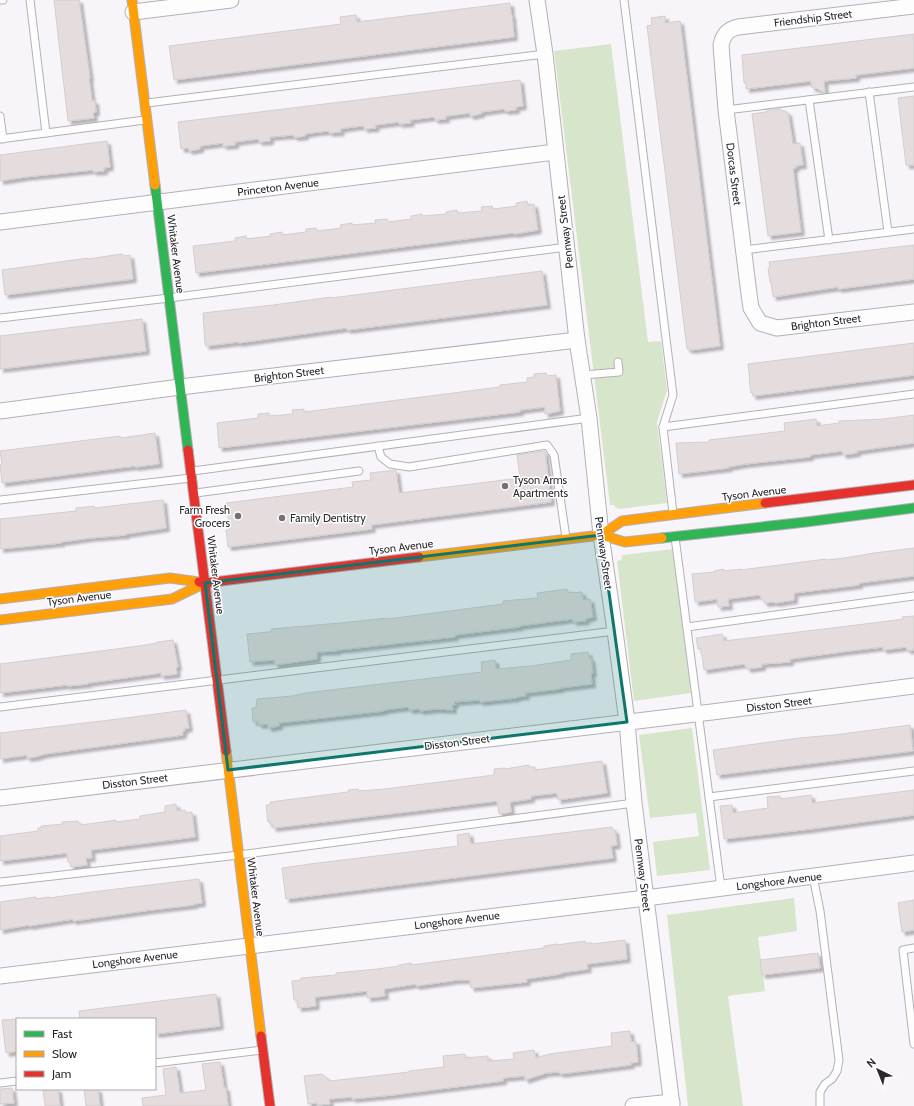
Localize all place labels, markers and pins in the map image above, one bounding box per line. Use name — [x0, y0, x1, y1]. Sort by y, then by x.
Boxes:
place label: Tyson Arms Apartments — [513, 473, 568, 500]
marker: Tyson Arms Apartments — [500, 481, 510, 491]
place label: Farm Fresh Grocers — [179, 503, 230, 530]
marker: Farm Fresh Grocers — [233, 511, 243, 521]
place label: Family Dentistry — [290, 511, 366, 525]
marker: Family Dentistry — [277, 513, 287, 523]

